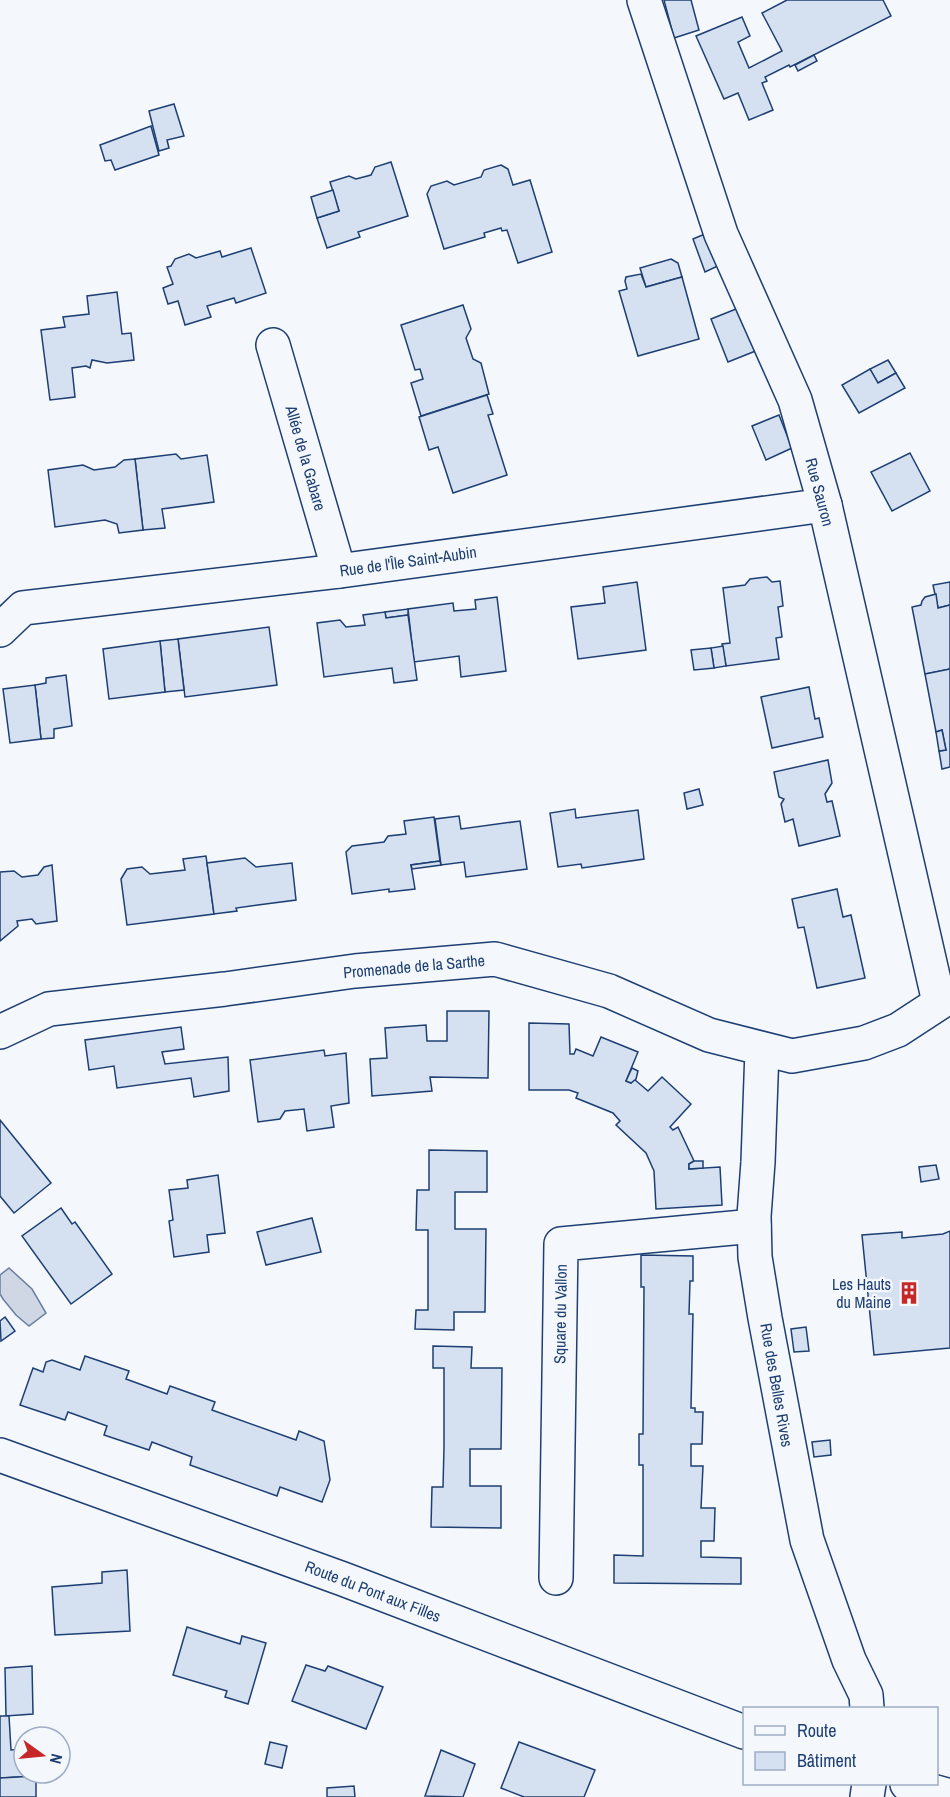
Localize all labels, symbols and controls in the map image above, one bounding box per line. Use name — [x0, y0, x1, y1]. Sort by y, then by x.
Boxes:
street label: Allée de la Gabare — [280, 402, 332, 513]
street label: Rue Sauron — [800, 455, 840, 529]
street label: Rue de l'Île Saint-Aubin — [338, 540, 478, 582]
street label: Promenade de la Sarthe — [342, 949, 486, 983]
street label: Square du Vallon — [548, 1264, 572, 1364]
place label: Les Hauts du Maine — [832, 1273, 891, 1313]
building icon: Les Hauts du Maine — [896, 1280, 922, 1306]
street label: Rue des Belles Rives — [755, 1321, 799, 1449]
street label: Route du Pont aux Filles — [302, 1555, 444, 1627]
legend — [743, 1707, 938, 1785]
text: Route — [797, 1718, 836, 1743]
north arrow — [12, 1725, 72, 1785]
text: Bâtiment — [797, 1748, 856, 1773]
text: N — [45, 1751, 68, 1766]

